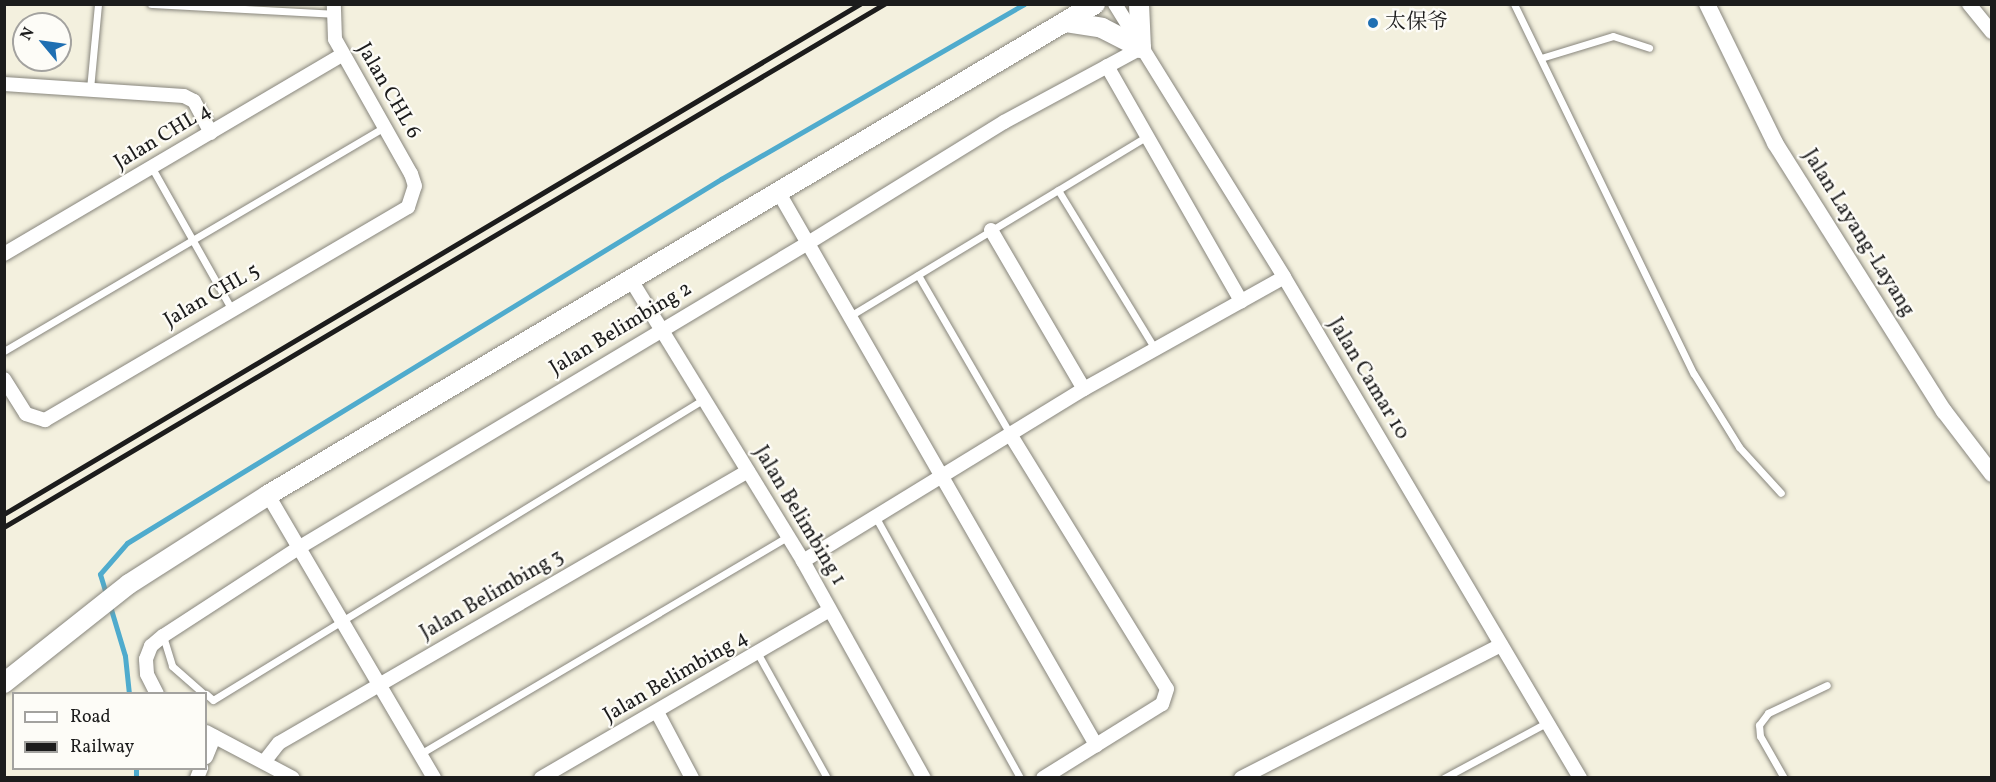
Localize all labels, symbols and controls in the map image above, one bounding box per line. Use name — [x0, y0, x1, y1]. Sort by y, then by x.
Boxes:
place label: 太保爷 — [1385, 10, 1448, 36]
north arrow — [12, 12, 72, 72]
marker: 太保爷 — [1366, 16, 1380, 30]
text: N — [16, 24, 40, 45]
street label: Jalan CHL 6 — [350, 38, 426, 144]
street label: Jalan CHL 4 — [110, 98, 216, 176]
street label: Jalan Layang-Layang — [1796, 145, 1920, 321]
street label: Jalan CHL 5 — [160, 258, 264, 334]
street label: Jalan Belimbing 2 — [545, 277, 697, 381]
street label: Jalan Camar 10 — [1322, 313, 1414, 445]
street label: Jalan Belimbing 1 — [747, 442, 851, 590]
street label: Jalan Belimbing 3 — [416, 544, 568, 646]
street label: Jalan Belimbing 4 — [599, 625, 753, 729]
legend — [12, 692, 207, 770]
text: Road — [70, 705, 111, 730]
text: Railway — [70, 735, 134, 760]

